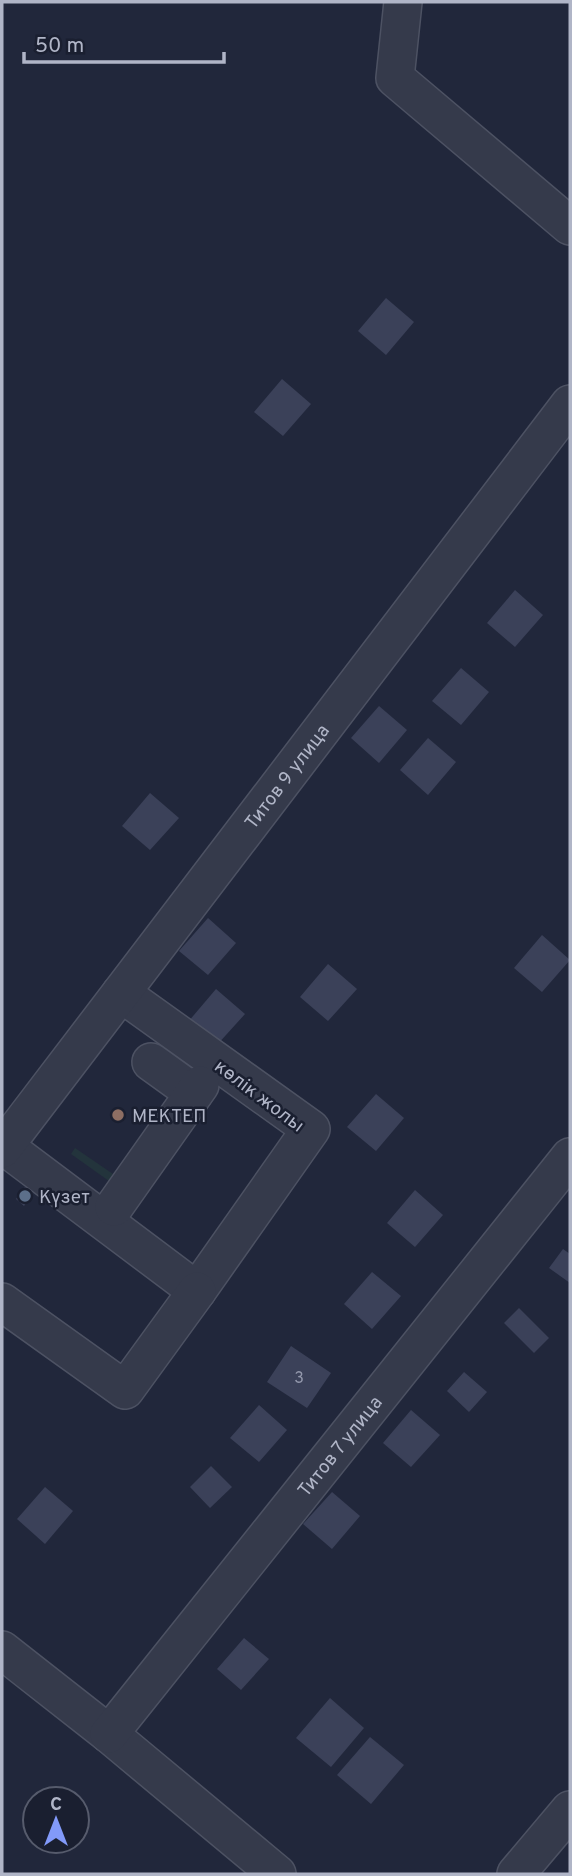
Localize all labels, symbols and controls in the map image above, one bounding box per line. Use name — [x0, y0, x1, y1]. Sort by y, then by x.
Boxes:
scale bar — [24, 21, 224, 65]
text: 50 m — [35, 33, 84, 60]
street label: Титов 9 улица — [240, 720, 336, 835]
street label: көлік жолы — [209, 1055, 308, 1138]
place label: МЕКТЕП — [132, 1105, 206, 1129]
marker: МЕКТЕП — [110, 1107, 126, 1123]
place label: Күзет — [39, 1186, 90, 1210]
marker: Күзет — [17, 1188, 33, 1204]
house number: 3 — [294, 1369, 304, 1389]
street label: Титов 7 улица — [293, 1391, 389, 1502]
north arrow — [21, 1785, 91, 1855]
text: С — [50, 1793, 62, 1817]

